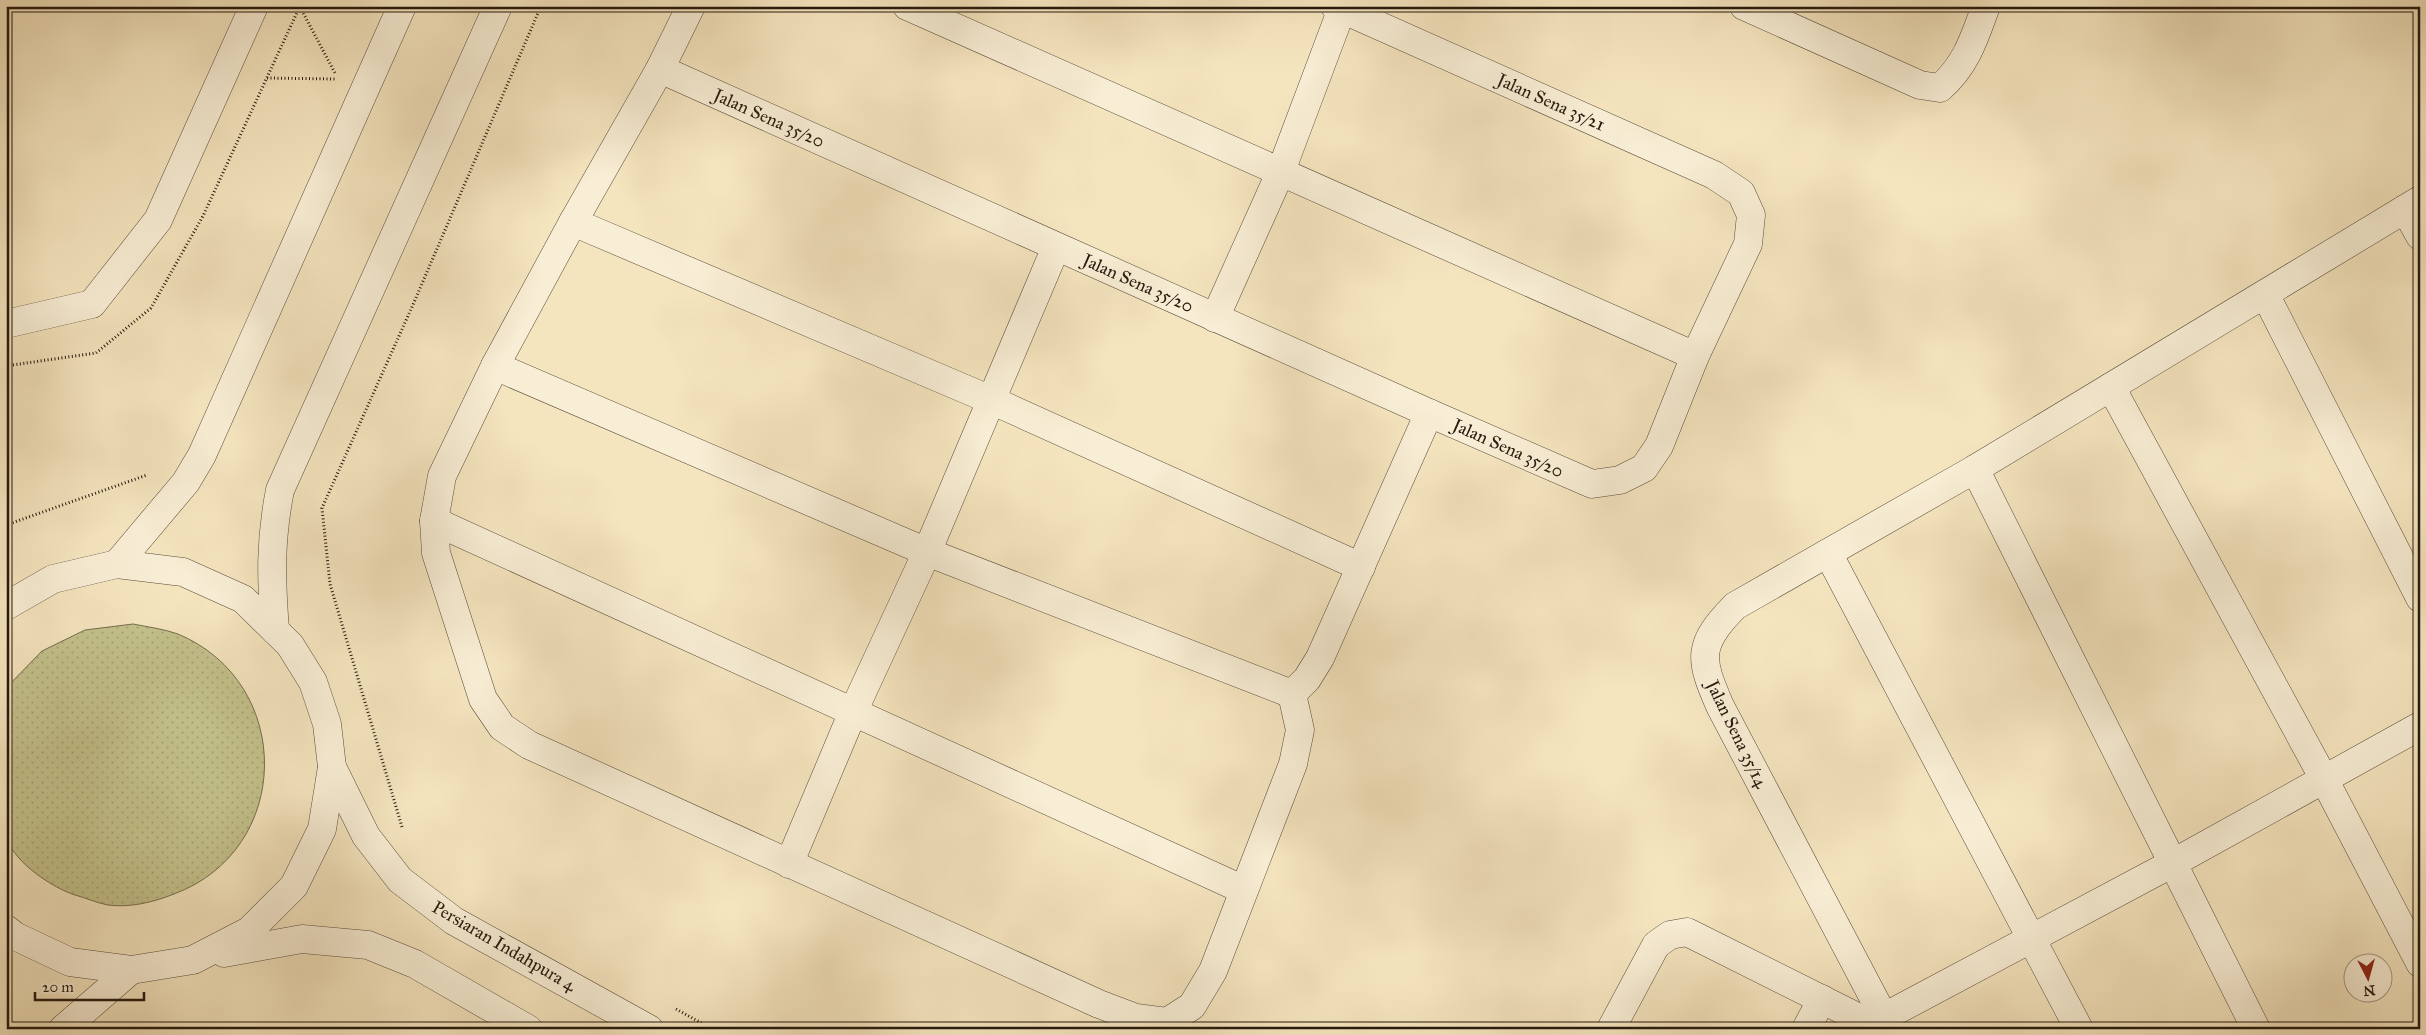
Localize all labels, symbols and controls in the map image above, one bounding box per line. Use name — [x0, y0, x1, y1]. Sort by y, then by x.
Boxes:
street label: Jalan Sena 35/21 — [1491, 68, 1608, 137]
street label: Jalan Sena 35/20 — [708, 83, 828, 153]
street label: Jalan Sena 35/20 — [1077, 248, 1197, 318]
street label: Jalan Sena 35/20 — [1447, 413, 1567, 483]
street label: Jalan Sena 35/14 — [1700, 675, 1773, 793]
street label: Persiaran Indahpura 4 — [428, 896, 581, 997]
north arrow — [2344, 952, 2394, 1002]
scale bar — [35, 970, 144, 1002]
text: 20 m — [42, 978, 74, 996]
text: N — [2362, 981, 2376, 1000]

